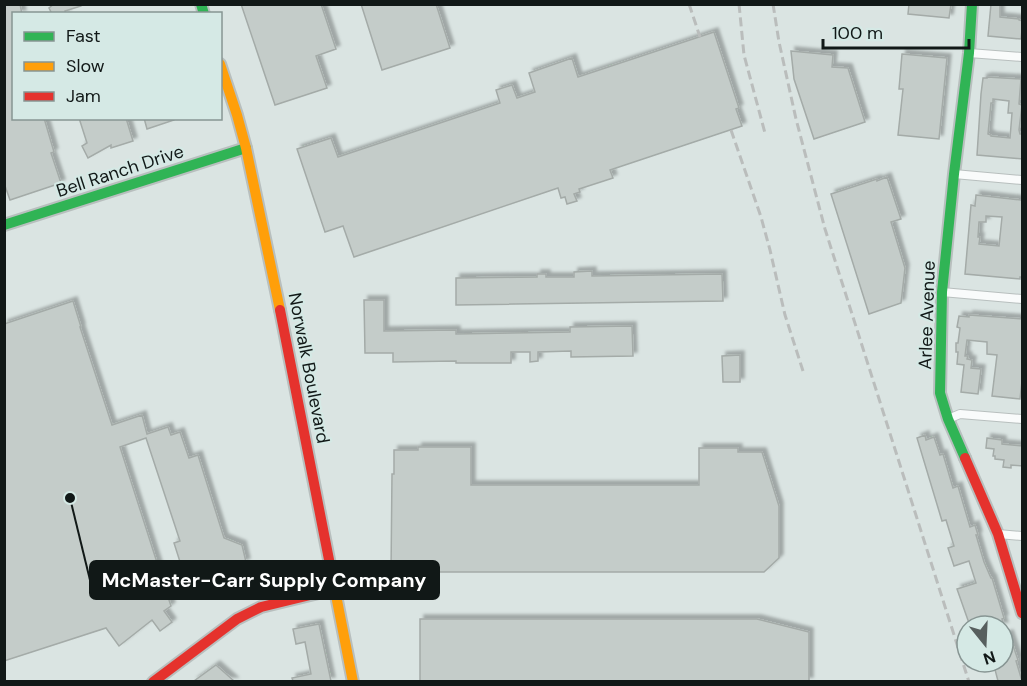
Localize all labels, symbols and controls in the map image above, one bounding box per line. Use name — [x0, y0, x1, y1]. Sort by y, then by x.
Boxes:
legend — [12, 12, 222, 120]
scale bar — [823, 12, 968, 50]
text: 100 m — [832, 21, 883, 45]
text: Fast — [66, 24, 101, 48]
text: Slow — [66, 54, 105, 78]
text: Jam — [66, 84, 101, 108]
street label: Bell Ranch Drive — [53, 139, 187, 203]
street label: Arlee Avenue — [913, 260, 941, 370]
street label: Norwalk Boulevard — [283, 291, 335, 445]
callout: McMaster-Carr Supply Company — [90, 561, 439, 599]
text: McMaster-Carr Supply Company — [102, 567, 426, 593]
north arrow — [955, 614, 1015, 674]
text: N — [981, 646, 998, 670]

